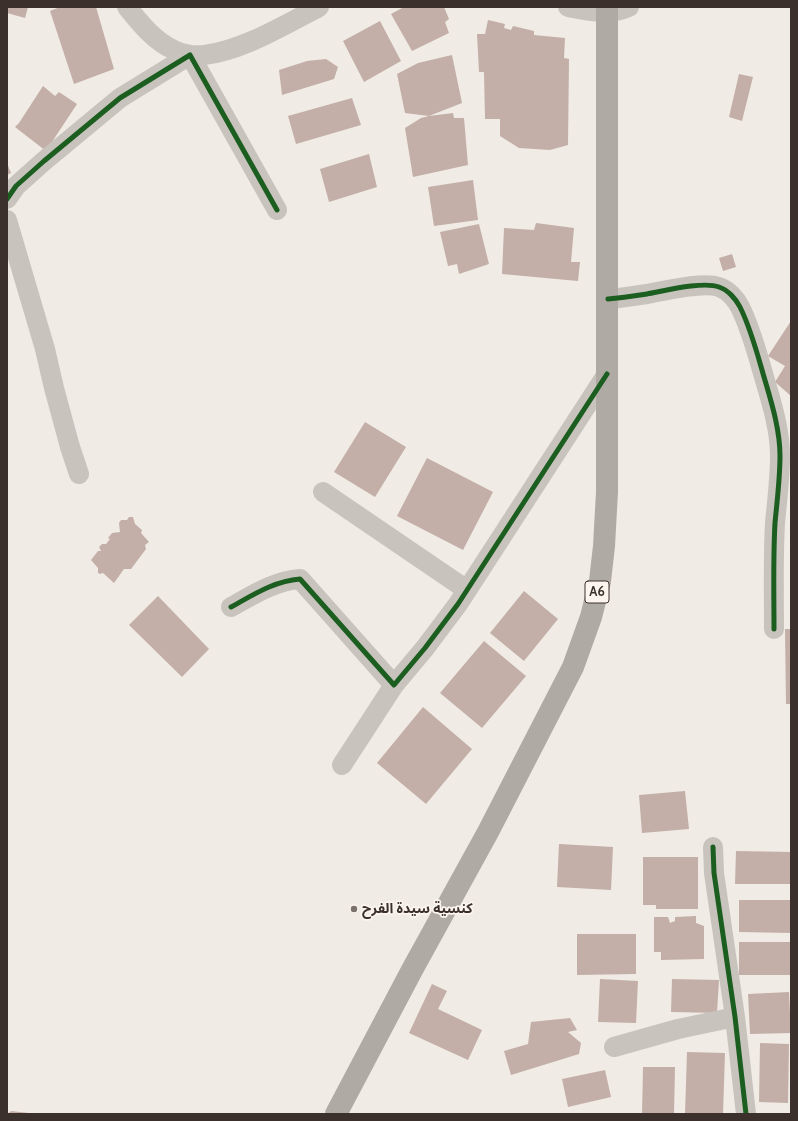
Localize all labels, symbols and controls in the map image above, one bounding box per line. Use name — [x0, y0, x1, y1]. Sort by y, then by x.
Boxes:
road number: A6 — [585, 581, 609, 603]
place label: كنسية سيدة الفرح — [362, 901, 473, 917]
marker: كنسية سيدة الفرح — [349, 904, 359, 914]

